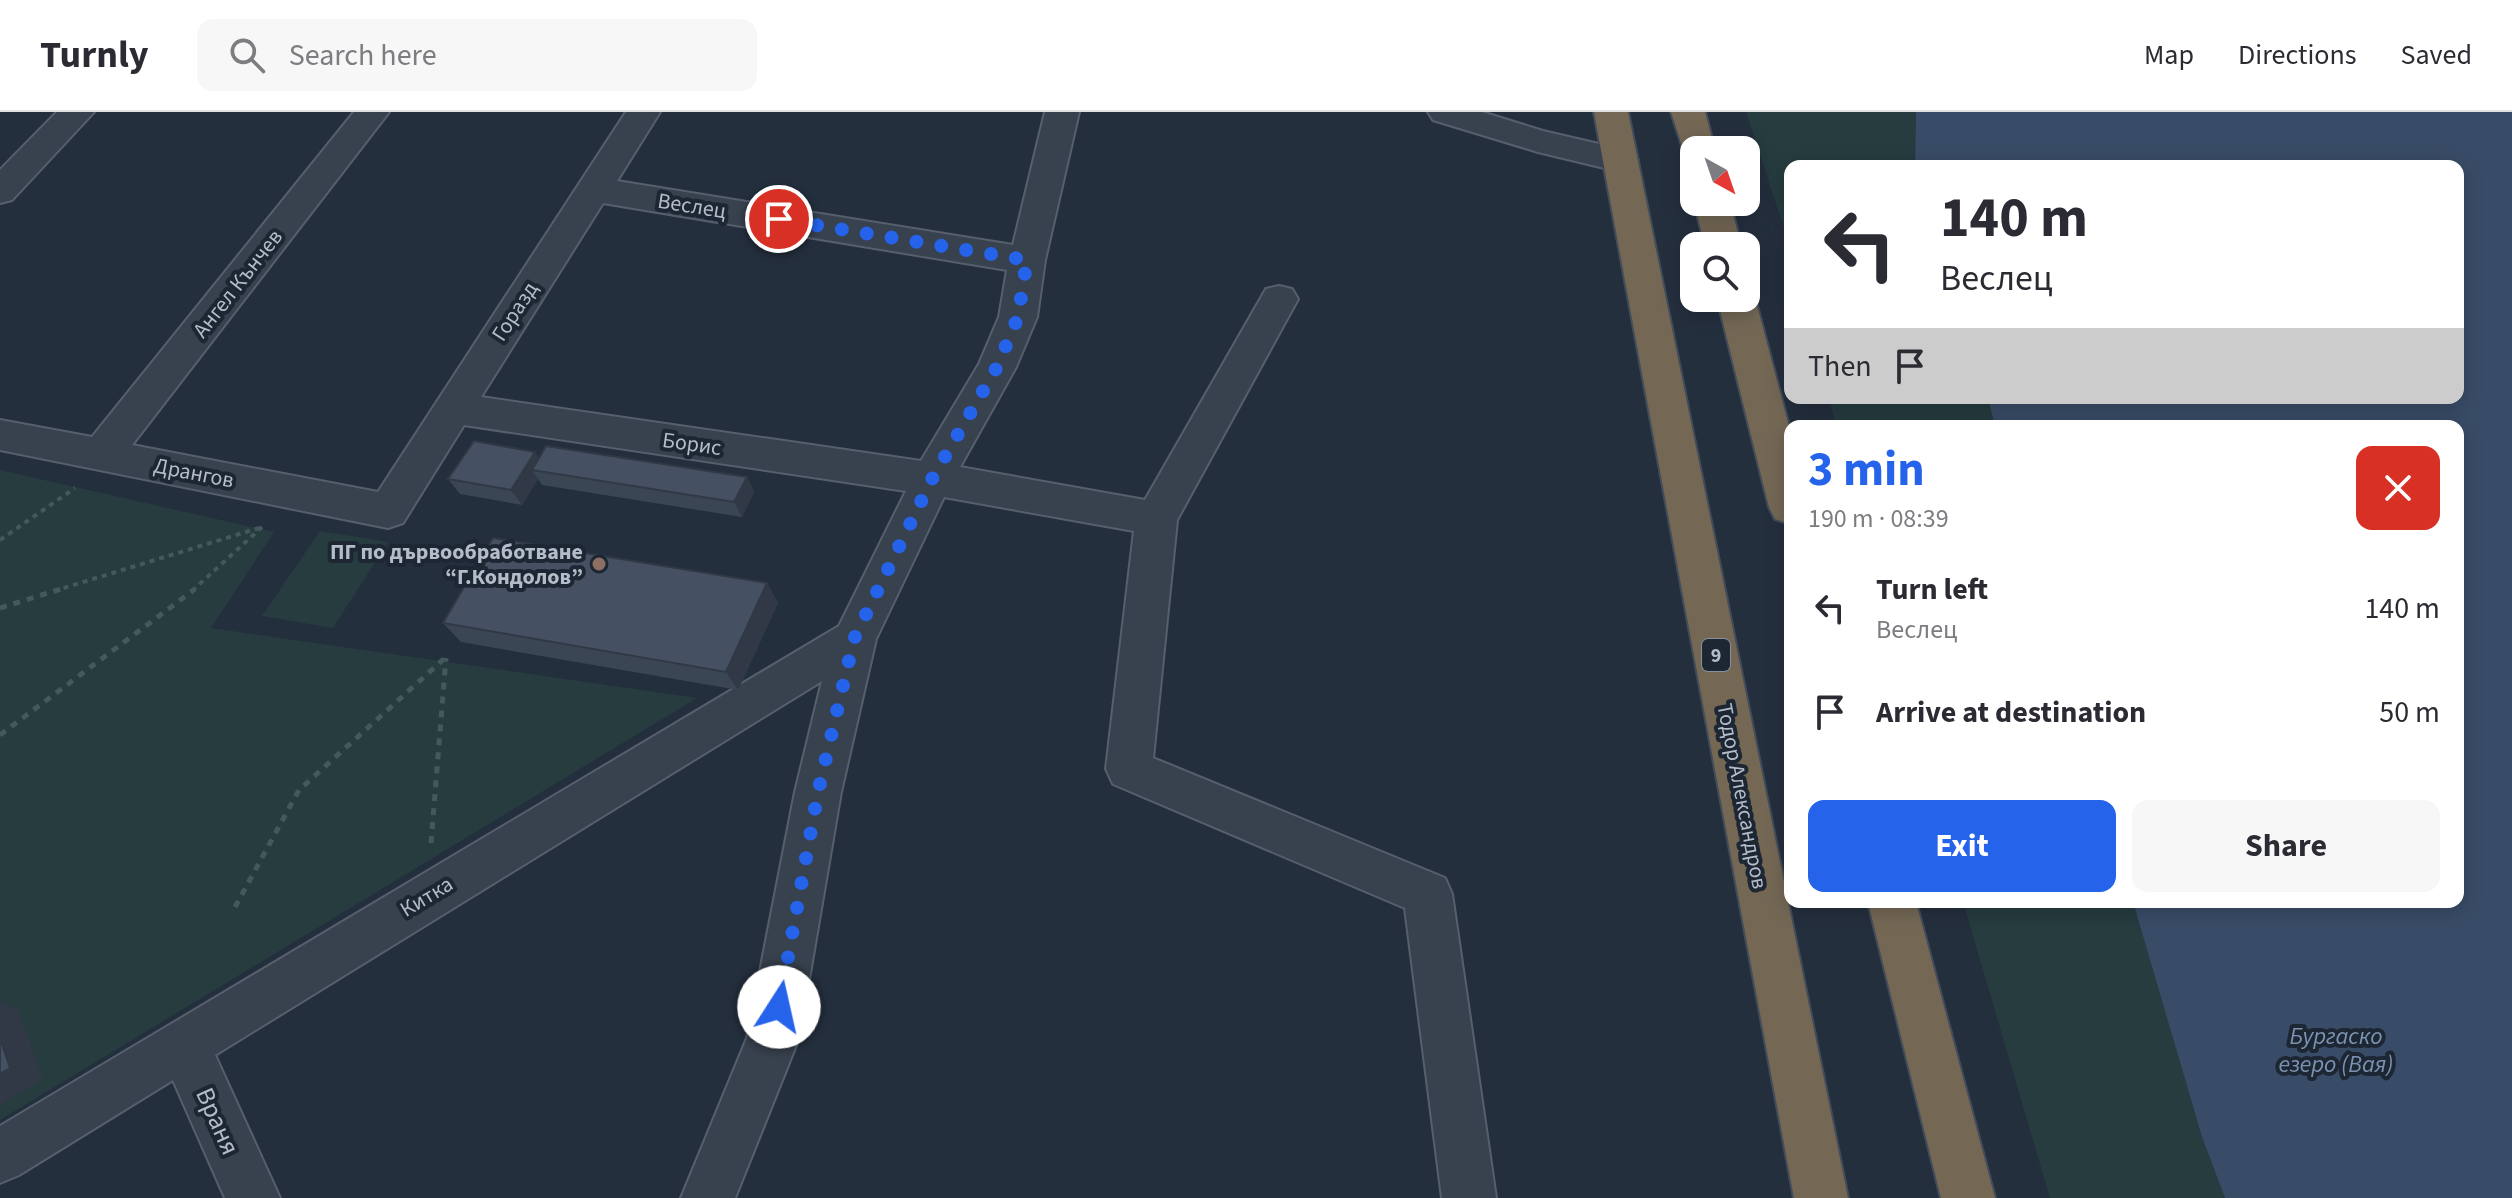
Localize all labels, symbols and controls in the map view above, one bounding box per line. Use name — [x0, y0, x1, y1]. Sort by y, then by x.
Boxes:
search box — [197, 19, 757, 91]
text: Turnly — [40, 28, 149, 82]
icon: search — [225, 33, 269, 77]
text: Search here — [289, 34, 437, 77]
text: Map — [2144, 35, 2194, 75]
text: Directions — [2238, 35, 2357, 75]
text: Saved — [2401, 35, 2472, 75]
north arrow — [1680, 136, 1760, 216]
map controls — [1680, 136, 1760, 312]
text: 140 m — [1940, 179, 2088, 258]
street label: Веслец — [655, 185, 728, 227]
pin — [745, 185, 813, 253]
icon: left — [1808, 192, 1912, 296]
icon: arrive — [757, 197, 801, 241]
street label: Ангел Кънчев — [185, 222, 291, 345]
button: search — [1680, 232, 1760, 312]
text: Веслец — [1940, 253, 2053, 304]
street label: Горазд — [484, 275, 546, 348]
icon: arrive — [1888, 344, 1932, 388]
text: Then — [1808, 345, 1872, 388]
street label: Борис — [660, 424, 723, 464]
text: 3 min — [1808, 436, 1925, 504]
button: close — [2356, 446, 2440, 530]
street label: Дрангов — [151, 450, 237, 496]
text: 190 m · 08:39 — [1808, 500, 1949, 537]
place label: ПГ по дървообработване “Г.Кондолов” — [330, 536, 583, 593]
marker: ПГ по дървообработване “Г.Кондолов” — [590, 555, 608, 573]
text: Turn left — [1876, 568, 1988, 611]
icon: left — [1808, 586, 1852, 630]
text: 140 m — [2364, 587, 2440, 630]
text: Веслец — [1876, 611, 1958, 648]
road number: 9 — [1702, 639, 1730, 671]
icon: arrive — [1808, 690, 1852, 734]
text: Arrive at destination — [1876, 691, 2146, 734]
text: 50 m — [2379, 691, 2440, 734]
street label: Тодор Александров — [1708, 701, 1776, 892]
button: Exit — [1808, 800, 2116, 892]
button: Share — [2132, 800, 2440, 892]
street label: Китка — [394, 868, 459, 925]
position arrow — [737, 965, 821, 1049]
water label: Бургаско езеро (Вая) — [2279, 1019, 2393, 1082]
street label: Враня — [186, 1081, 249, 1161]

